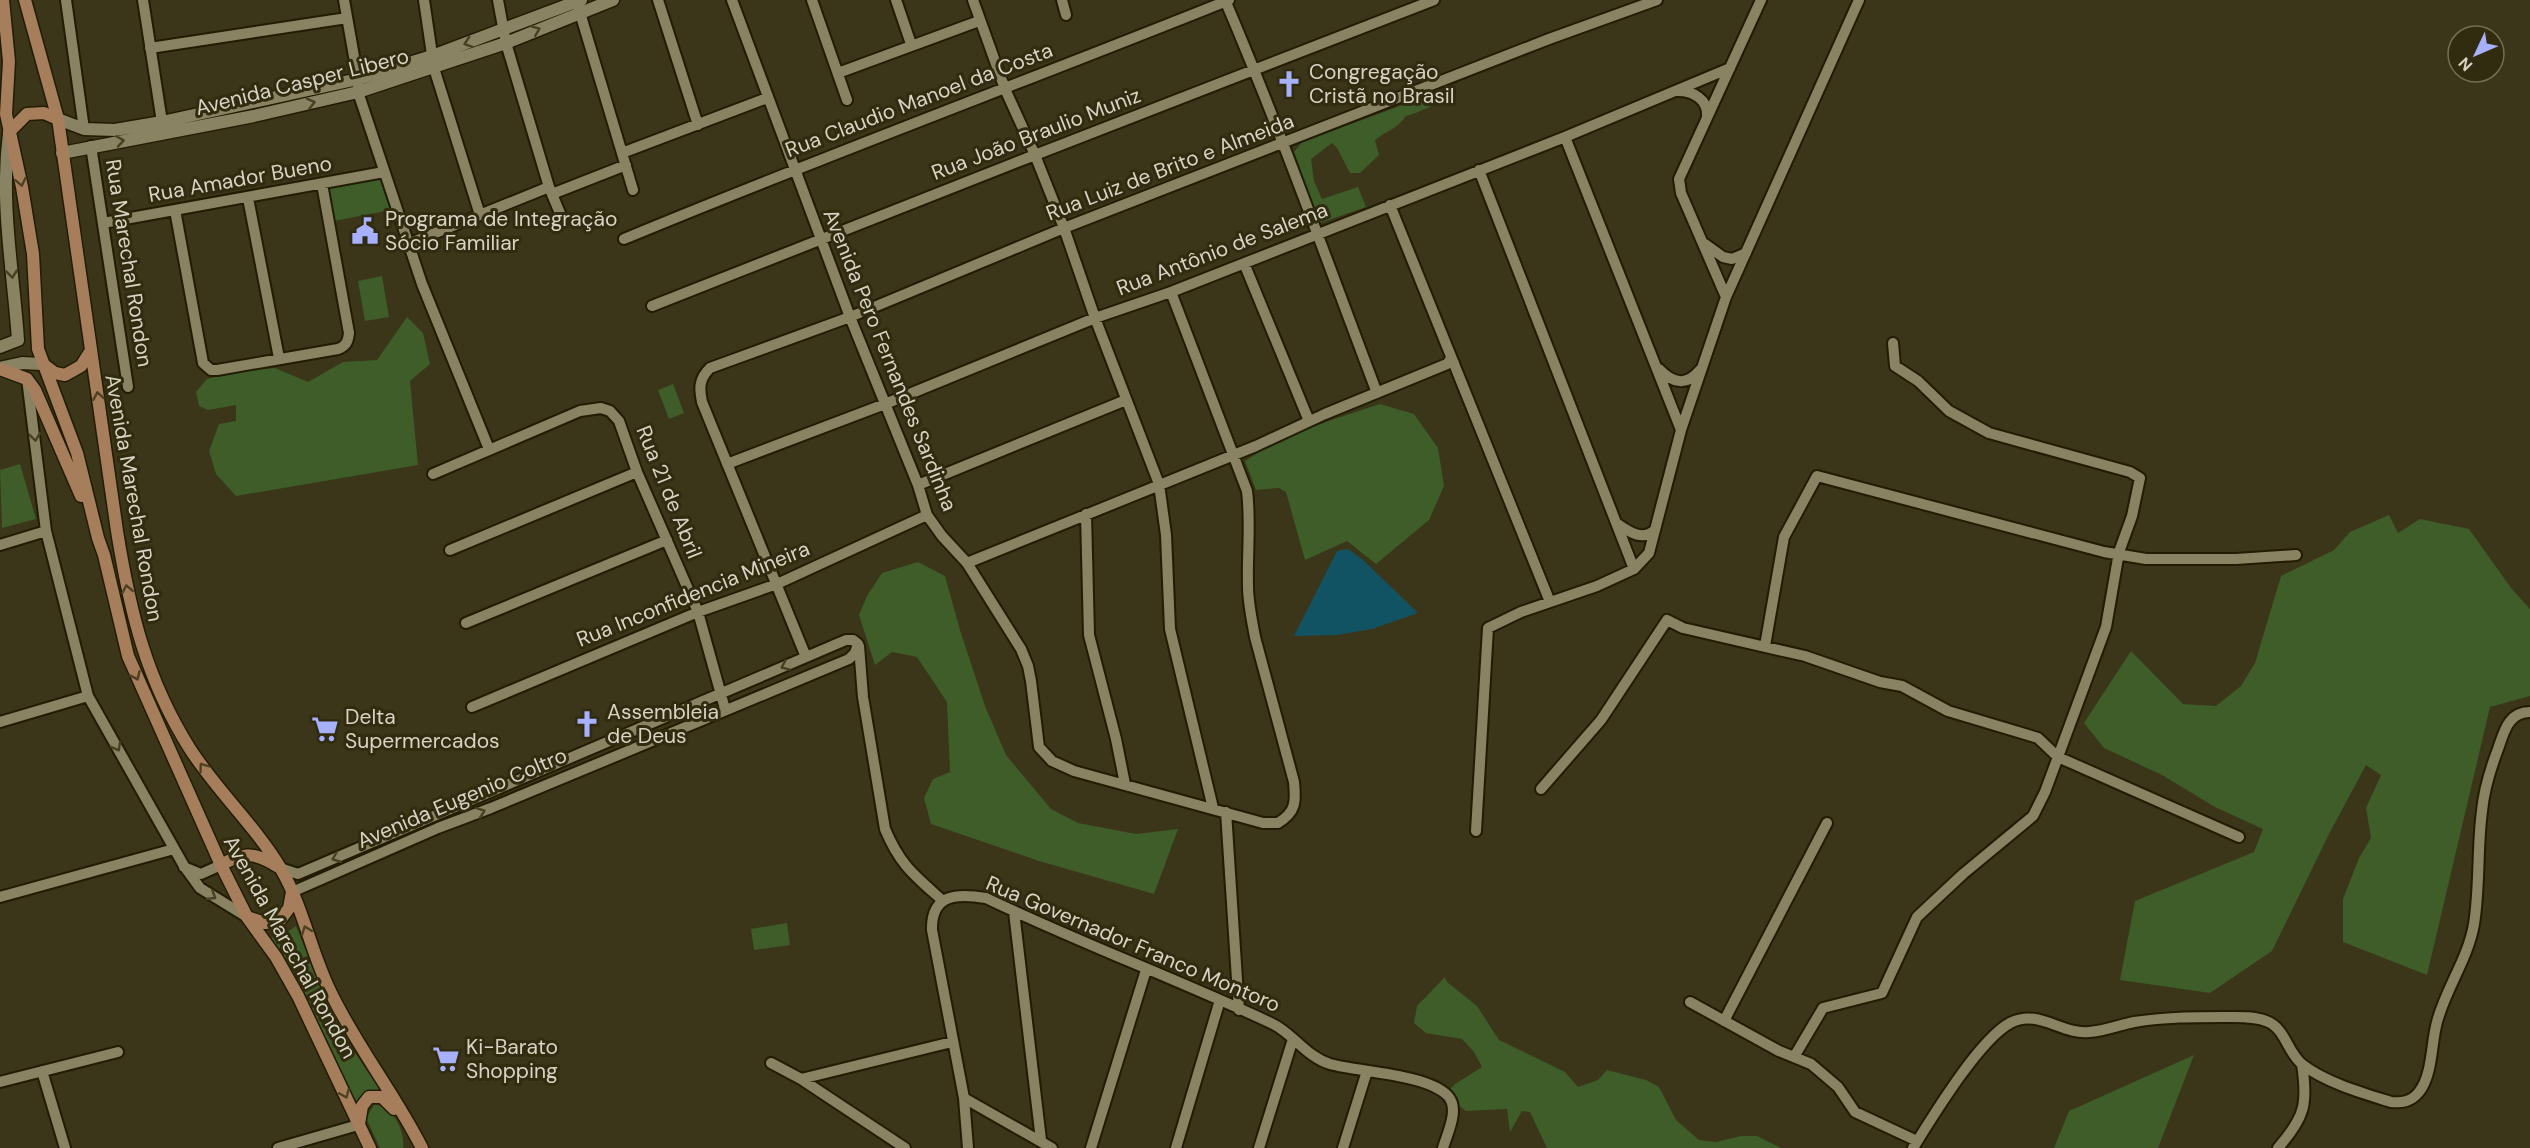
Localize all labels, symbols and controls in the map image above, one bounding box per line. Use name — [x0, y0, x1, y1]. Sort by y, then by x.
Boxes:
north arrow — [2446, 24, 2506, 84]
one-way arrow — [530, 25, 541, 37]
one-way arrow — [463, 35, 474, 48]
street label: Rua Claudio Manoel da Costa — [781, 36, 1057, 164]
street label: Avenida Casper Libero — [192, 42, 412, 122]
text: N — [2454, 53, 2477, 76]
place label: Congregação Cristã no Brasil — [1309, 58, 1454, 110]
church icon: Congregação Cristã no Brasil — [1274, 69, 1304, 99]
street label: Rua João Braulio Muniz — [927, 81, 1145, 187]
one-way arrow — [306, 97, 316, 110]
street label: Rua Luiz de Brito e Almeida — [1042, 107, 1298, 227]
one-way arrow — [114, 135, 124, 148]
street label: Rua Amador Bueno — [146, 149, 334, 209]
street label: Rua Marechal Rondon — [99, 157, 159, 369]
one-way arrow — [14, 177, 27, 187]
street label: Rua Antônio de Salema — [1112, 196, 1332, 302]
place label: Programa de Integração Sócio Familiar — [385, 205, 617, 257]
street label: Avenida Pero Fernandes Sardinha — [816, 205, 964, 515]
public building icon: Programa de Integração Sócio Familiar — [350, 216, 380, 246]
one-way arrow — [5, 270, 18, 279]
street label: Avenida Marechal Rondon — [98, 372, 170, 624]
one-way arrow — [92, 392, 105, 402]
street label: Rua 21 de Abril — [630, 421, 708, 563]
one-way arrow — [28, 433, 40, 442]
street label: Rua Inconfidencia Mineira — [572, 534, 814, 654]
one-way arrow — [121, 584, 134, 594]
one-way arrow — [781, 659, 792, 671]
one-way arrow — [129, 669, 141, 680]
place label: Assembleia de Deus — [607, 698, 719, 750]
place label: Delta Supermercados — [345, 703, 500, 755]
church icon: Assembleia de Deus — [572, 709, 602, 739]
supermarket icon: Delta Supermercados — [310, 714, 340, 744]
one-way arrow — [109, 741, 121, 751]
street label: Avenida Eugenio Coltro — [353, 741, 571, 855]
one-way arrow — [199, 762, 210, 773]
one-way arrow — [475, 807, 486, 819]
street label: Avenida Marechal Rondon — [217, 831, 363, 1063]
one-way arrow — [331, 851, 342, 863]
street label: Rua Governador Franco Montoro — [982, 869, 1284, 1019]
one-way arrow — [205, 889, 216, 900]
one-way arrow — [301, 925, 314, 936]
place label: Ki-Barato Shopping — [466, 1033, 558, 1085]
supermarket icon: Ki-Barato Shopping — [431, 1044, 461, 1074]
one-way arrow — [338, 1087, 350, 1098]

